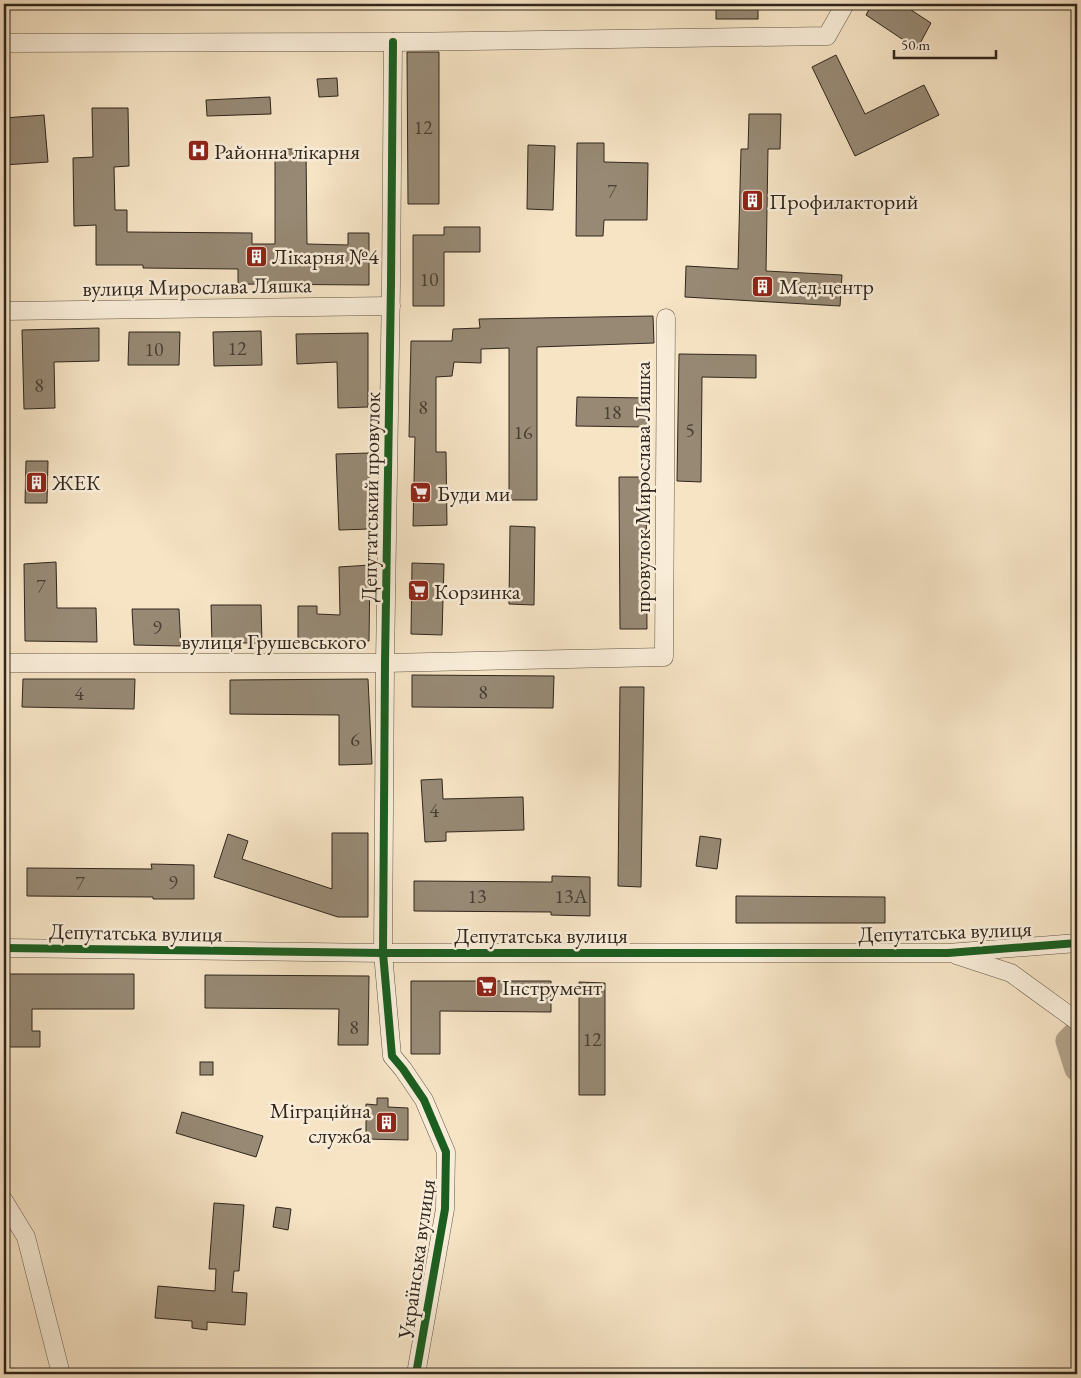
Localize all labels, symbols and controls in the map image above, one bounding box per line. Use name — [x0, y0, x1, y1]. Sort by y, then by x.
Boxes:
scale bar — [894, 28, 996, 60]
text: 50 m — [901, 35, 930, 54]
house number: 12 — [413, 114, 433, 140]
place label: Районна лікарня — [214, 137, 360, 166]
hospital icon: Районна лікарня — [186, 139, 210, 163]
house number: 7 — [607, 178, 617, 204]
place label: Профилакторий — [769, 187, 919, 216]
building icon: Профилакторий — [741, 189, 765, 213]
place label: Лікарня №4 — [272, 242, 379, 271]
building icon: Лікарня №4 — [244, 244, 268, 268]
house number: 10 — [419, 266, 439, 292]
street label: вулиця Мирослава Ляшка — [82, 270, 312, 303]
place label: Мед.центр — [779, 272, 874, 301]
building icon: Мед.центр — [751, 274, 775, 298]
house number: 12 — [227, 335, 247, 361]
house number: 10 — [144, 336, 164, 362]
street label: провулок Мирослава Ляшка — [628, 361, 657, 613]
house number: 8 — [34, 372, 44, 398]
street label: Депутатський провулок — [354, 391, 387, 602]
house number: 8 — [418, 394, 428, 420]
house number: 18 — [602, 399, 622, 425]
house number: 5 — [685, 417, 695, 443]
house number: 16 — [513, 419, 533, 445]
place label: ЖЕК — [51, 468, 101, 497]
building icon: ЖЕК — [24, 470, 48, 494]
place label: Буди ми — [437, 479, 511, 508]
supermarket icon: Буди ми — [409, 481, 433, 505]
house number: 7 — [36, 573, 46, 599]
place label: Корзинка — [434, 577, 521, 606]
supermarket icon: Корзинка — [406, 579, 430, 603]
house number: 9 — [152, 614, 162, 640]
street label: вулиця Грушевського — [181, 627, 367, 656]
house number: 8 — [478, 679, 488, 705]
house number: 4 — [74, 680, 84, 706]
house number: 6 — [350, 726, 360, 752]
house number: 4 — [429, 797, 439, 823]
house number: 9 — [168, 869, 178, 895]
house number: 7 — [75, 870, 85, 896]
house number: 13 — [467, 883, 487, 909]
house number: 13А — [554, 883, 588, 909]
street label: Депутатська вулиця — [858, 914, 1032, 949]
street label: Депутатська вулиця — [49, 916, 223, 949]
street label: Депутатська вулиця — [454, 921, 628, 950]
place label: Інструмент — [502, 973, 602, 1002]
supermarket icon: Інструмент — [474, 975, 498, 999]
house number: 8 — [349, 1014, 359, 1040]
house number: 12 — [582, 1026, 602, 1052]
place label: Міграційна служба — [270, 1096, 371, 1150]
building icon: Міграційна служба — [375, 1111, 399, 1135]
street label: Українська вулиця — [391, 1177, 442, 1342]

